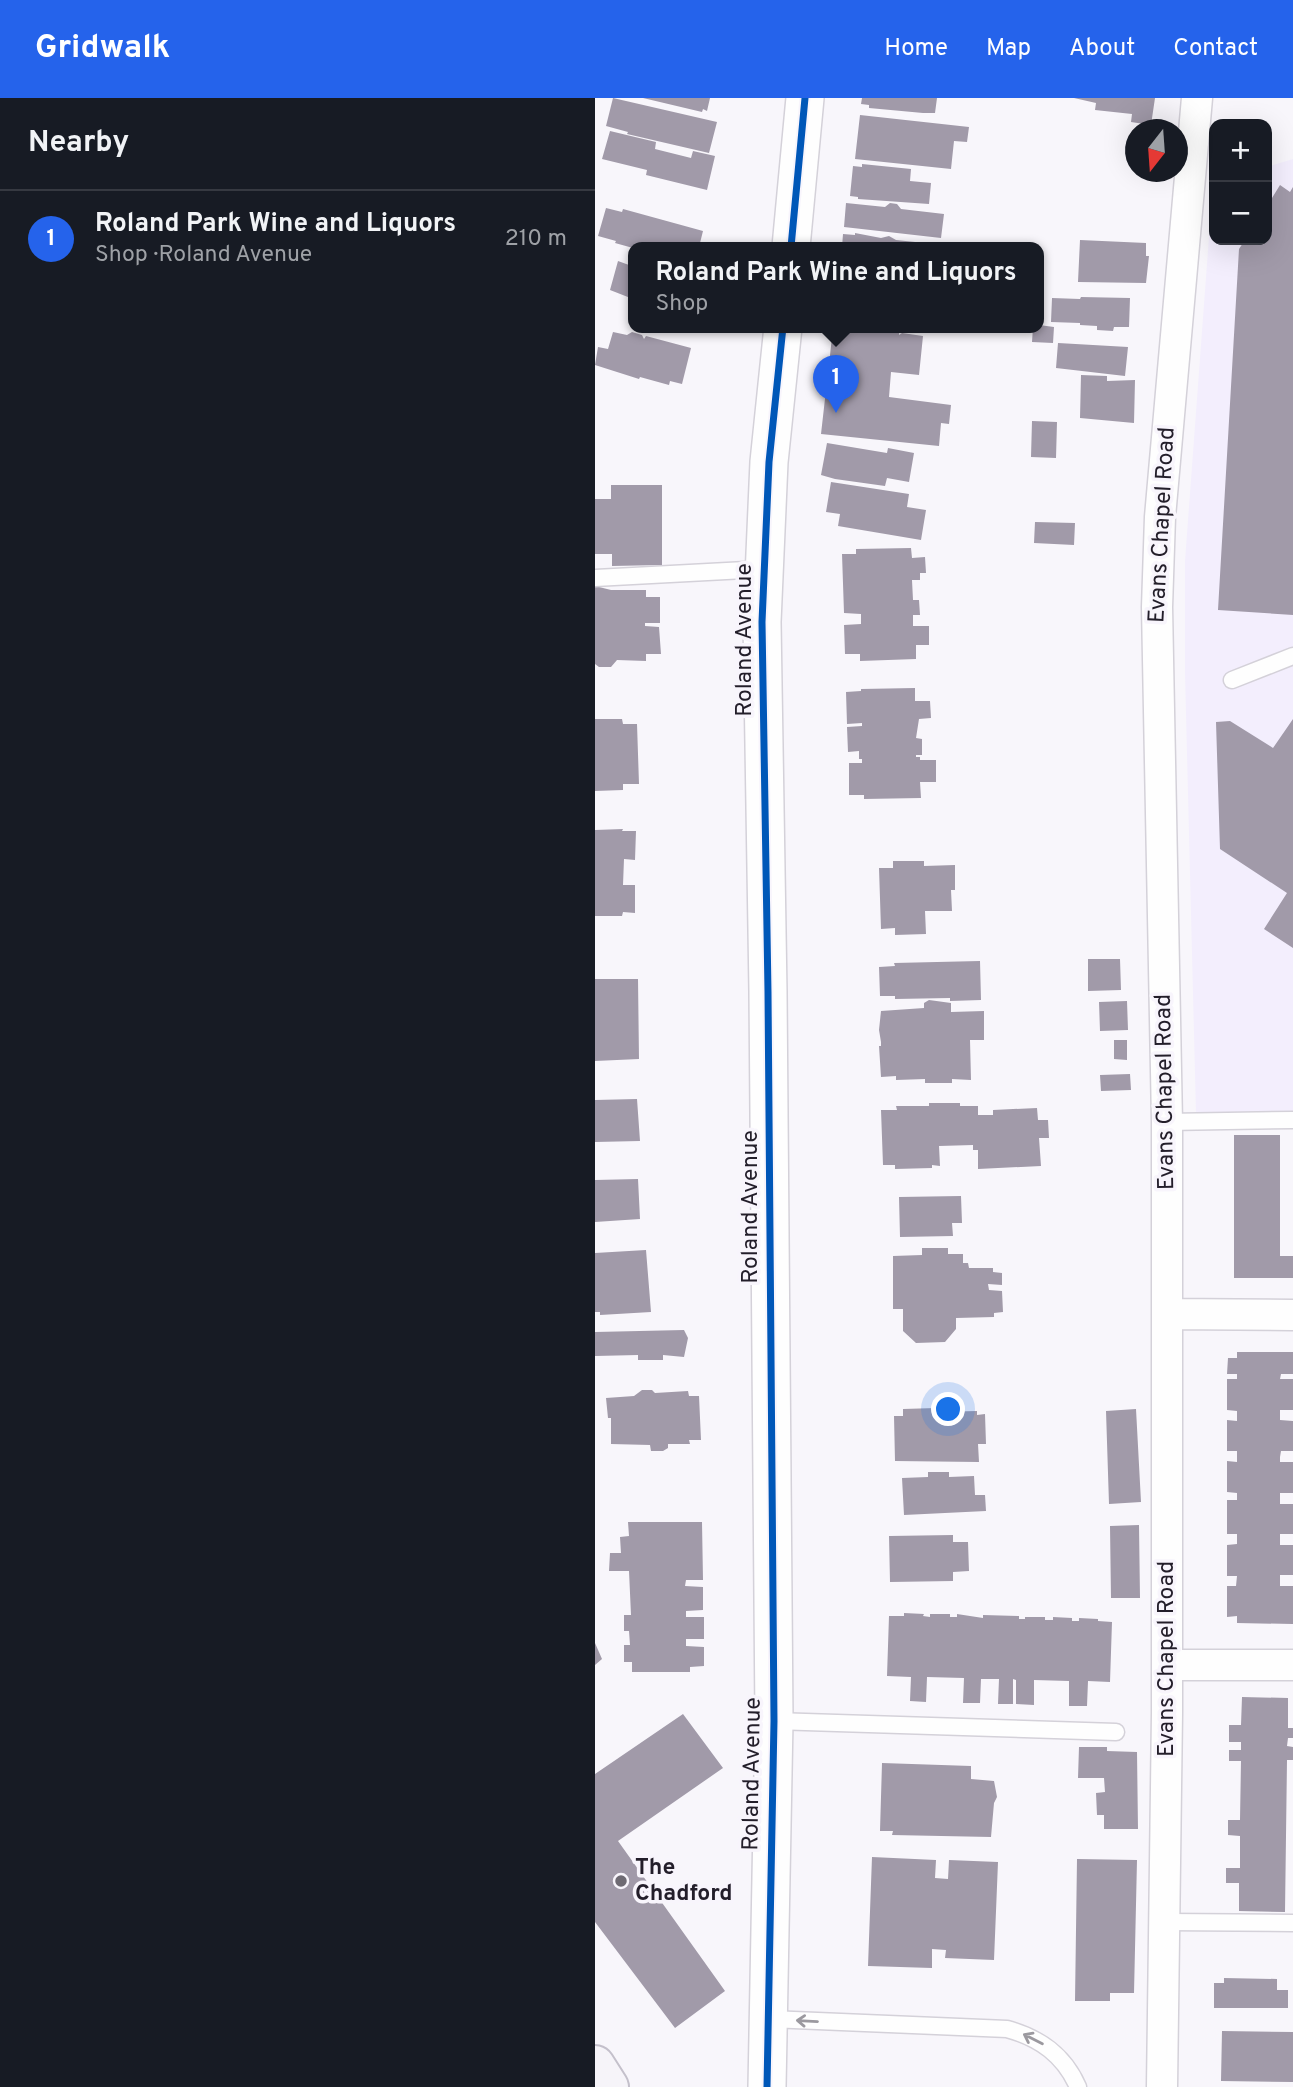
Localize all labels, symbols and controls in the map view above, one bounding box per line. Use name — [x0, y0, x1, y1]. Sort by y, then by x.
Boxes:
text: Gridwalk — [35, 28, 170, 70]
text: Home — [884, 34, 948, 64]
text: Map — [986, 34, 1031, 64]
text: About — [1069, 34, 1135, 64]
text: Contact — [1173, 34, 1258, 64]
north arrow — [1125, 119, 1188, 182]
map controls — [1209, 119, 1272, 245]
button: + — [1209, 119, 1272, 182]
text: Nearby — [28, 125, 129, 162]
button: − — [1209, 182, 1272, 245]
text: Roland Park Wine and Liquors — [95, 208, 456, 241]
text: 1 — [46, 225, 56, 254]
text: 210 m — [505, 225, 567, 254]
text: Shop · Roland Avenue — [95, 241, 312, 270]
popup — [628, 242, 1044, 333]
text: Roland Park Wine and Liquors — [655, 257, 1017, 290]
text: Shop — [655, 290, 708, 319]
pin: 1 — [813, 355, 859, 413]
street label: Evans Chapel Road — [1143, 426, 1183, 624]
street label: Roland Avenue — [731, 563, 760, 717]
street label: Evans Chapel Road — [1150, 994, 1182, 1190]
street label: Roland Avenue — [737, 1130, 766, 1284]
your location — [931, 1392, 965, 1426]
street label: Evans Chapel Road — [1153, 1561, 1182, 1757]
street label: Roland Avenue — [737, 1697, 769, 1851]
place label: The Chadford — [635, 1854, 732, 1909]
marker: The Chadford — [613, 1873, 629, 1889]
one-way arrow — [796, 2014, 819, 2027]
one-way arrow — [1023, 2031, 1044, 2045]

